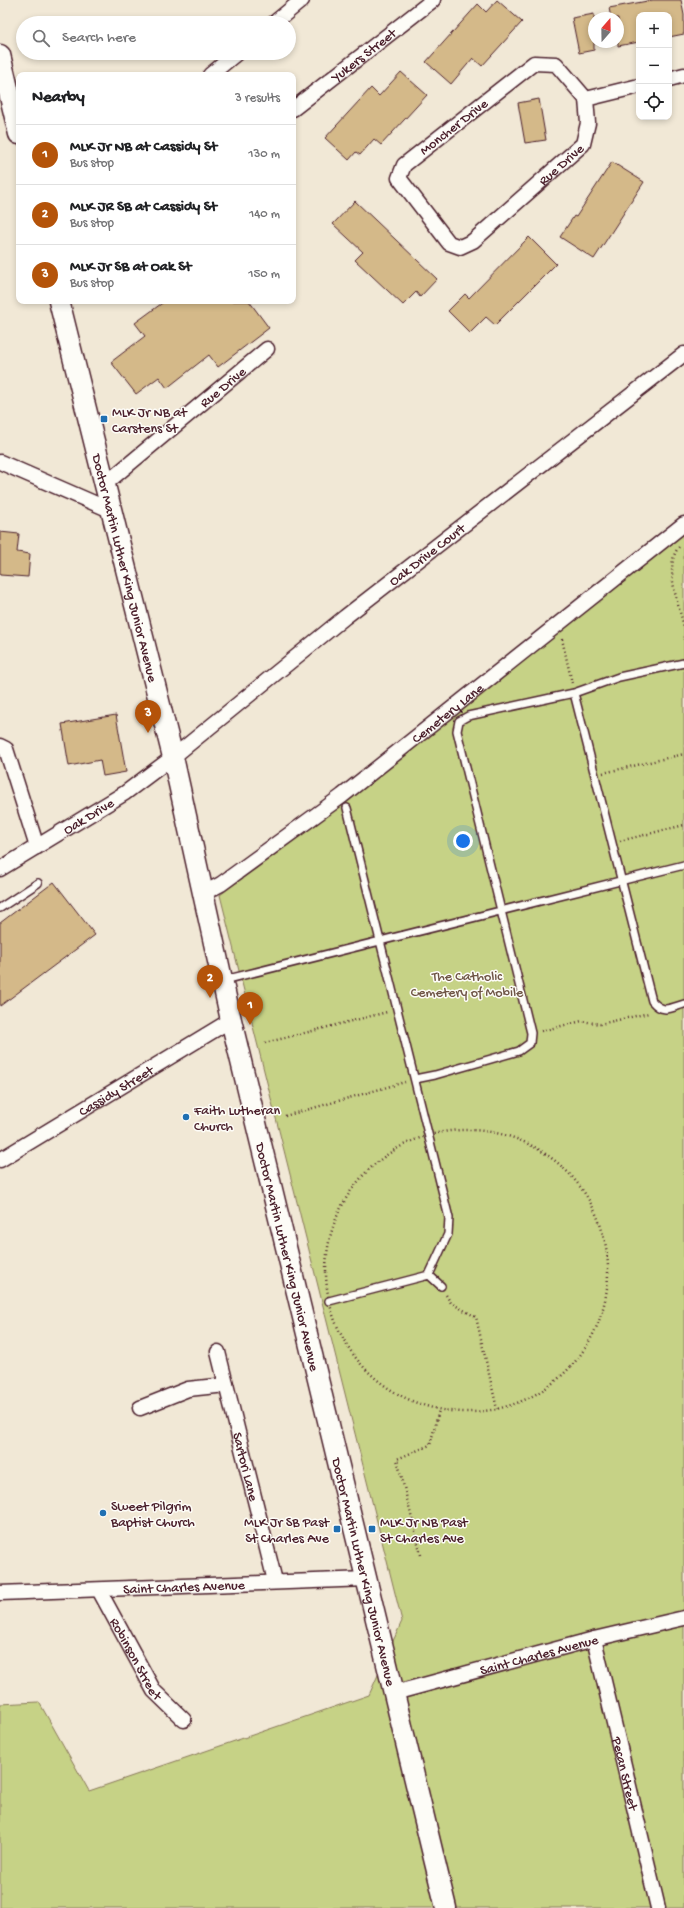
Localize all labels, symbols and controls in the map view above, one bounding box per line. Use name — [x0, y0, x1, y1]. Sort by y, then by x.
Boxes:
north arrow — [588, 12, 624, 48]
map controls — [636, 12, 672, 120]
button: + — [636, 12, 672, 48]
search box — [16, 16, 296, 60]
street label: Yukers Street — [327, 25, 402, 88]
icon: search — [30, 27, 52, 49]
text: Search here — [62, 29, 136, 47]
button: − — [636, 48, 672, 84]
button: locate — [636, 84, 672, 120]
text: Nearby — [32, 88, 85, 108]
text: 3 results — [235, 91, 280, 106]
street label: Moncher Drive — [417, 96, 493, 160]
text: MLK Jr NB at Cassidy St — [70, 138, 217, 156]
street label: Rue Drive — [536, 141, 589, 190]
text: 1 — [42, 147, 48, 162]
text: 130 m — [248, 147, 280, 162]
text: Bus stop — [70, 156, 114, 171]
text: MLK JR SB at Cassidy St — [70, 198, 217, 216]
text: 2 — [42, 207, 48, 222]
text: 140 m — [249, 207, 280, 222]
text: Bus stop — [70, 216, 114, 231]
text: MLK Jr SB at Oak St — [70, 258, 191, 276]
text: 3 — [42, 267, 48, 282]
text: 150 m — [248, 267, 280, 282]
text: Bus stop — [70, 276, 114, 291]
street label: Rue Drive — [197, 364, 251, 412]
place label: MLK Jr NB at Carstens St — [112, 405, 188, 438]
marker: MLK Jr NB at Carstens St — [99, 414, 109, 424]
street label: Doctor Martin Luther King Junior Avenue — [86, 452, 160, 685]
street label: Oak Drive Court — [386, 520, 470, 591]
street label: Cemetery Lane — [409, 680, 488, 748]
pin: 3 — [135, 700, 161, 733]
street label: Oak Drive — [61, 795, 118, 840]
your location — [453, 831, 473, 851]
pin: 2 — [197, 965, 223, 998]
park label: The Catholic Cemetery of Mobile — [411, 969, 524, 1002]
pin: 1 — [237, 992, 263, 1025]
street label: Cassidy Street — [76, 1062, 158, 1121]
place label: Faith Lutheran Church — [193, 1103, 280, 1136]
marker: Faith Lutheran Church — [181, 1112, 191, 1122]
street label: Doctor Martin Luther King Junior Avenue — [250, 1141, 322, 1374]
street label: Sartori Lane — [227, 1431, 261, 1504]
street label: Doctor Martin Luther King Junior Avenue — [326, 1455, 398, 1689]
place label: Sweet Pilgrim Baptist Church — [110, 1499, 195, 1532]
marker: Sweet Pilgrim Baptist Church — [98, 1508, 108, 1518]
place label: MLK Jr SB Past St Charles Ave — [244, 1515, 330, 1548]
place label: MLK Jr NB Past St Charles Ave — [380, 1515, 469, 1548]
marker: MLK Jr SB Past St Charles Ave — [332, 1524, 342, 1534]
marker: MLK Jr NB Past St Charles Ave — [367, 1524, 377, 1534]
street label: Saint Charles Avenue — [123, 1578, 246, 1599]
street label: Robinson Street — [105, 1615, 165, 1706]
street label: Saint Charles Avenue — [478, 1632, 601, 1680]
street label: Pecan Street — [606, 1734, 641, 1813]

